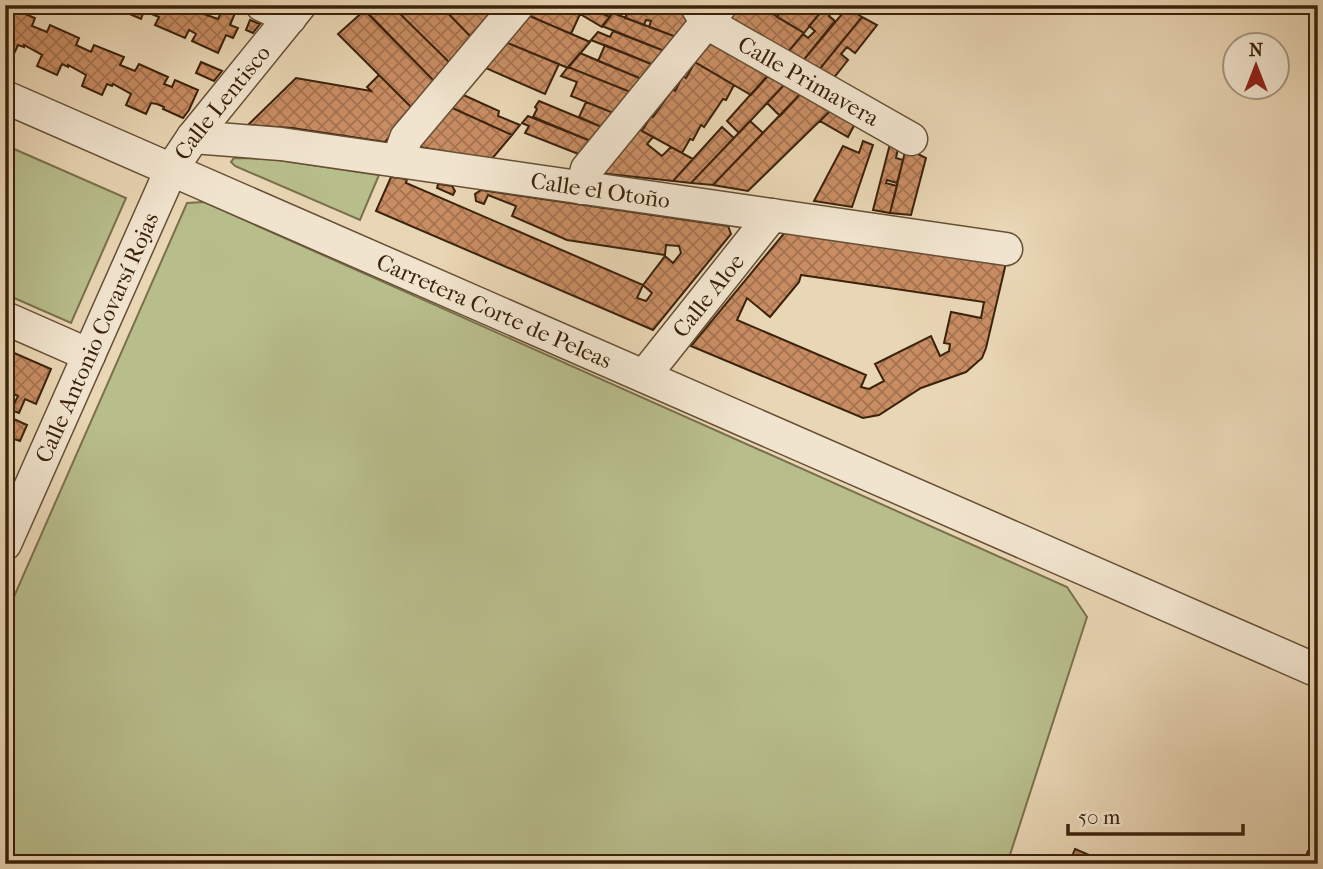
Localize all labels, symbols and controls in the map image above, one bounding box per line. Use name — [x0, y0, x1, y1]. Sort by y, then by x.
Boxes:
street label: Calle Primavera — [733, 30, 884, 132]
north arrow — [1222, 32, 1292, 102]
text: N — [1249, 39, 1264, 61]
street label: Calle Lentisco — [169, 40, 276, 165]
street label: Calle el Otoño — [529, 167, 672, 214]
street label: Calle Antonio Covarsí Rojas — [30, 208, 164, 467]
street label: Carretera Corte de Peleas — [372, 248, 616, 375]
street label: Calle Aloe — [667, 248, 750, 343]
scale bar — [1068, 792, 1242, 836]
text: 50 m — [1078, 805, 1121, 829]

